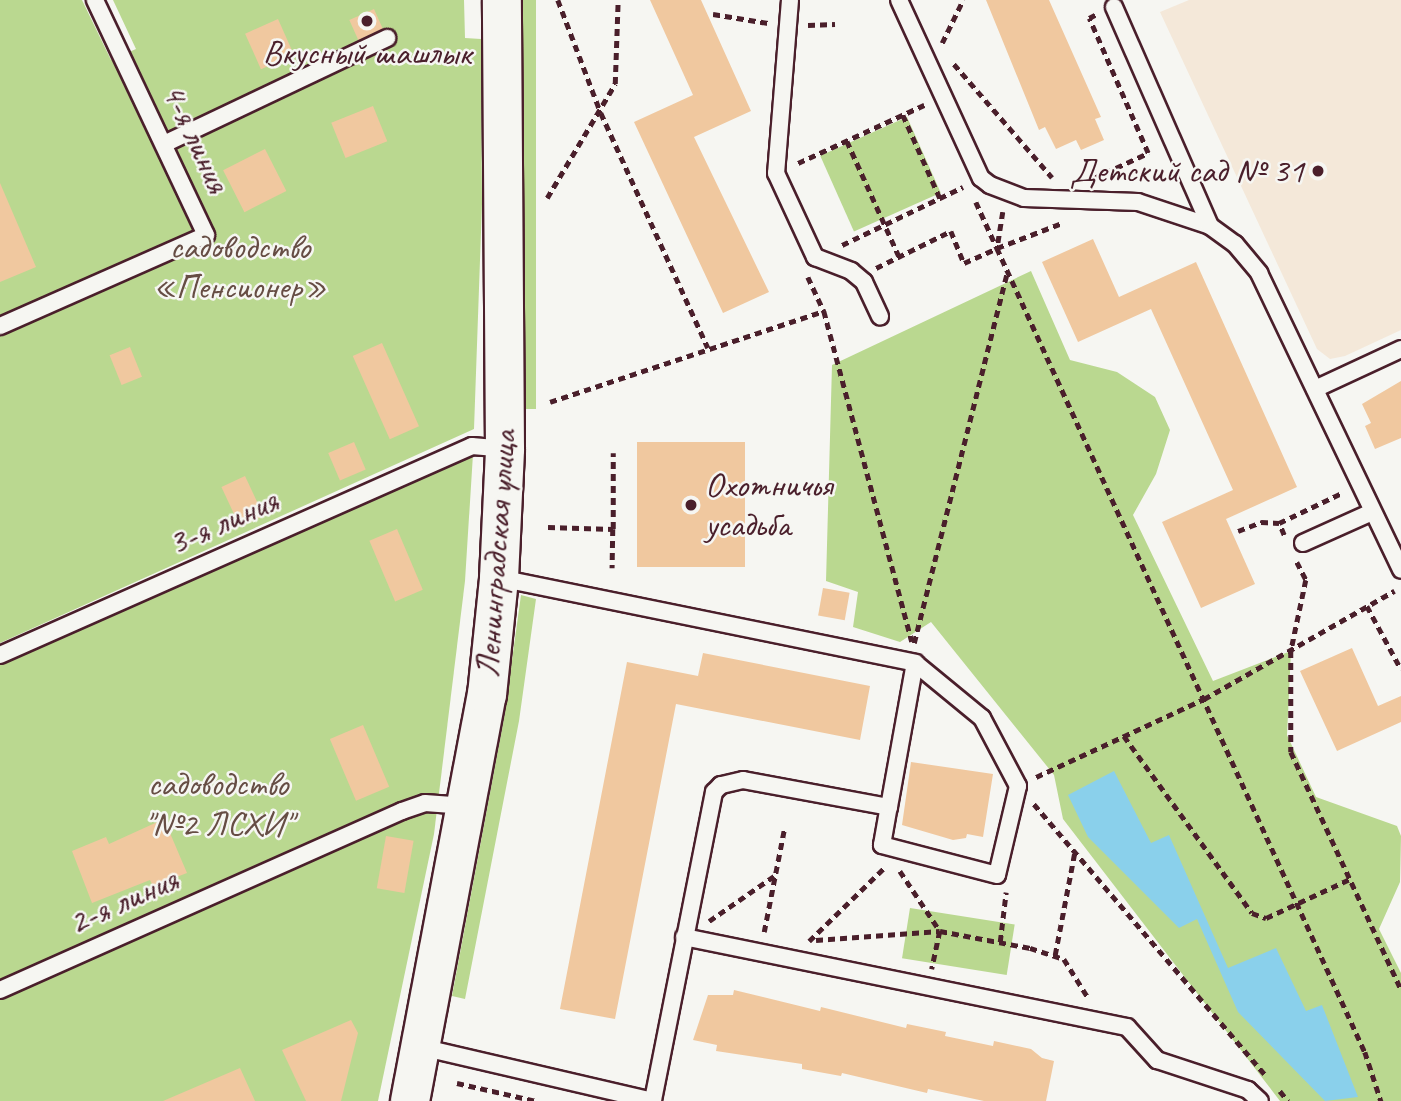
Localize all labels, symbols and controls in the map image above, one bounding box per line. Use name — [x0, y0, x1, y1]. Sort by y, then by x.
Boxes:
marker: Вкусный шашлык — [359, 13, 375, 29]
place label: Вкусный шашлык — [263, 32, 471, 74]
street label: 4-я линия — [153, 77, 239, 199]
place label: Детский сад № 31 — [1070, 150, 1304, 192]
marker: Детский сад № 31 — [1310, 163, 1326, 179]
park label: садоводство «Пенсионер» — [153, 226, 327, 308]
street label: Ленинградская улица — [466, 427, 526, 681]
place label: Охотничья усадьба — [705, 464, 832, 546]
street label: 3-я линия — [162, 479, 284, 565]
marker: Охотничья усадьба — [683, 497, 699, 513]
park label: садоводство "№2 ЛСХИ" — [144, 763, 292, 845]
street label: 2-я линия — [62, 858, 184, 944]

